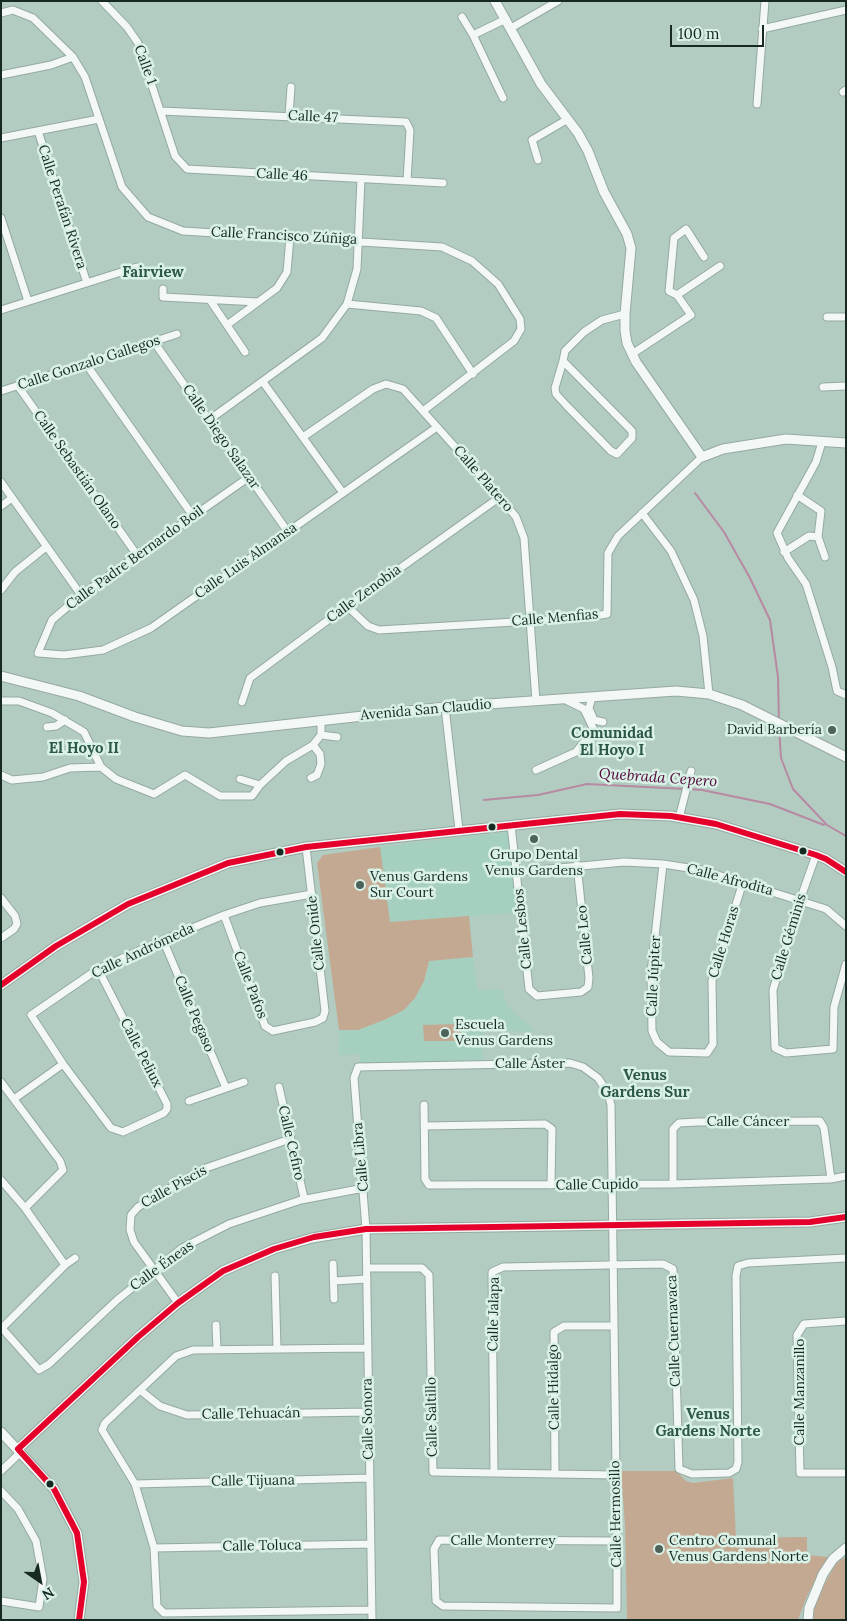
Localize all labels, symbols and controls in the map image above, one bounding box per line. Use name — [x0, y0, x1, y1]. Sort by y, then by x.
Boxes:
scale bar — [672, 15, 766, 47]
text: 100 m — [678, 24, 719, 43]
street label: Calle 1 — [130, 43, 160, 87]
street label: Calle 47 — [288, 107, 338, 127]
street label: Calle Perafán Rivera — [34, 143, 90, 271]
street label: Calle 46 — [256, 165, 308, 185]
street label: Calle Francisco Zúñiga — [210, 224, 358, 248]
district label: Fairview — [122, 264, 184, 282]
street label: Calle Gonzalo Gallegos — [16, 332, 162, 394]
street label: Calle Diego Salazar — [179, 381, 263, 493]
street label: Calle Sebastián Olano — [30, 407, 124, 533]
street label: Calle Platero — [450, 442, 516, 516]
street label: Calle Padre Bernardo Boil — [63, 502, 207, 614]
street label: Calle Luis Almansa — [192, 519, 300, 603]
street label: Calle Zenobia — [323, 561, 405, 627]
street label: Calle Menfias — [511, 606, 599, 630]
street label: Avenida San Claudio — [360, 696, 492, 724]
place label: David Barbería — [727, 722, 822, 738]
marker: David Barbería — [826, 724, 838, 736]
district label: Comunidad El Hoyo I — [571, 725, 653, 760]
district label: El Hoyo II — [49, 740, 119, 758]
water label: Quebrada Cepero — [598, 765, 718, 791]
unlabelled marker — [487, 822, 497, 832]
marker: Grupo Dental Venus Gardens — [528, 833, 540, 845]
unlabelled marker — [798, 846, 808, 856]
unlabelled marker — [275, 847, 285, 857]
place label: Grupo Dental Venus Gardens — [485, 847, 583, 880]
street label: Calle Afrodita — [685, 860, 775, 900]
place label: Venus Gardens Sur Court — [370, 869, 468, 902]
marker: Venus Gardens Sur Court — [354, 879, 366, 891]
street label: Calle Lesbos — [510, 888, 536, 970]
street label: Calle Géminis — [768, 892, 810, 982]
street label: Calle Onide — [304, 895, 328, 971]
street label: Calle Leo — [574, 904, 596, 966]
street label: Calle Horas — [705, 904, 743, 980]
street label: Calle Andrómeda — [89, 920, 197, 982]
street label: Calle Júpiter — [643, 935, 665, 1017]
street label: Calle Pafos — [229, 949, 271, 1021]
street label: Calle Pegaso — [170, 973, 218, 1055]
street label: Calle Peliux — [116, 1016, 166, 1090]
place label: Escuela Venus Gardens — [455, 1017, 553, 1050]
marker: Escuela Venus Gardens — [439, 1027, 451, 1039]
street label: Calle Áster — [495, 1056, 565, 1072]
district label: Venus Gardens Sur — [600, 1067, 690, 1102]
street label: Calle Cefiro — [274, 1104, 308, 1182]
street label: Calle Cáncer — [707, 1114, 789, 1130]
street label: Calle Libra — [350, 1122, 372, 1192]
street label: Calle Piscis — [138, 1162, 210, 1212]
street label: Calle Cupido — [555, 1176, 639, 1194]
street label: Calle Éneas — [127, 1237, 197, 1295]
street label: Calle Cuernavaca — [664, 1275, 684, 1387]
street label: Calle Jalapa — [485, 1276, 503, 1352]
street label: Calle Manzanillo — [792, 1338, 808, 1446]
street label: Calle Hidalgo — [545, 1344, 563, 1430]
street label: Calle Saltillo — [423, 1377, 441, 1457]
street label: Calle Sonora — [359, 1378, 377, 1460]
street label: Calle Tehuacán — [201, 1405, 301, 1423]
district label: Venus Gardens Norte — [655, 1406, 761, 1441]
street label: Calle Hermosillo — [607, 1460, 625, 1568]
street label: Calle Tijuana — [211, 1472, 295, 1490]
unlabelled marker — [45, 1479, 55, 1489]
street label: Calle Monterrey — [450, 1533, 556, 1549]
place label: Centro Comunal Venus Gardens Norte — [669, 1533, 809, 1565]
street label: Calle Toluca — [222, 1537, 302, 1555]
marker: Centro Comunal Venus Gardens Norte — [653, 1543, 665, 1555]
north arrow — [15, 1556, 65, 1606]
text: N — [39, 1583, 58, 1604]

